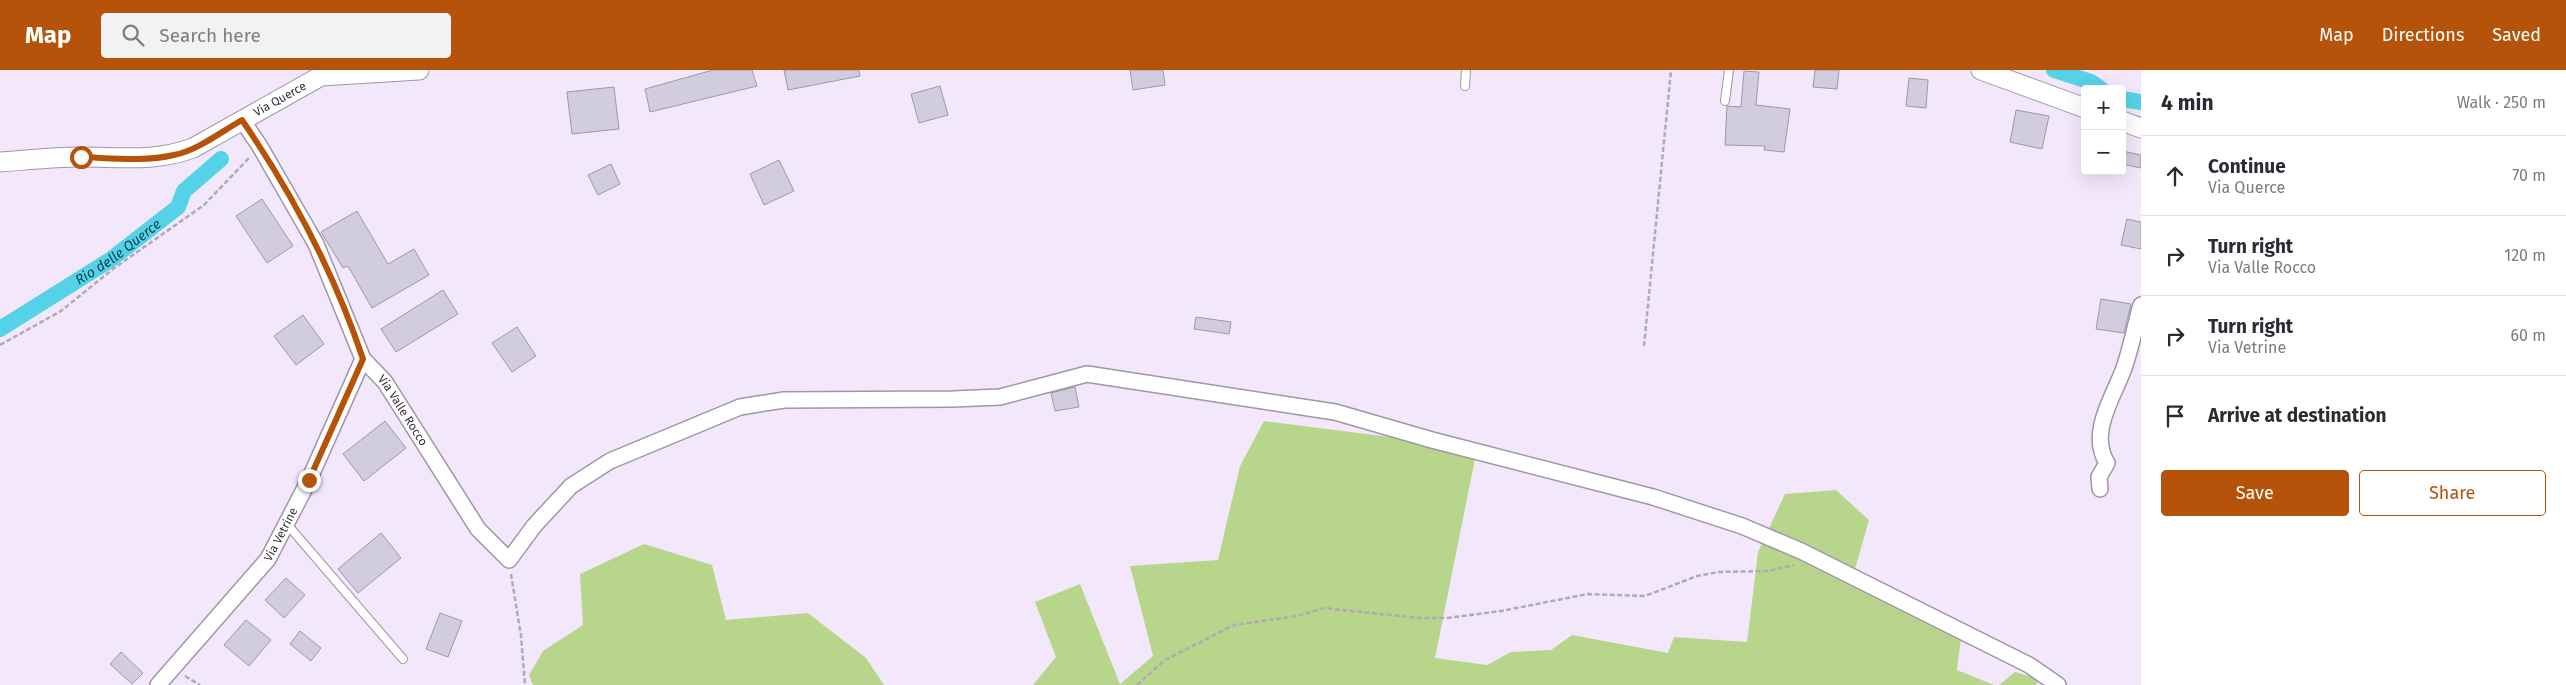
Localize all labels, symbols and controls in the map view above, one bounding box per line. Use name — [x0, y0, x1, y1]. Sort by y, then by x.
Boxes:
search box — [101, 13, 451, 58]
text: Map — [25, 21, 71, 49]
icon: search — [119, 21, 147, 49]
text: Search here — [159, 24, 261, 47]
text: Map — [2319, 24, 2354, 46]
text: Directions — [2382, 24, 2464, 46]
text: Saved — [2492, 24, 2541, 46]
street label: Via Querce — [251, 79, 309, 119]
map controls — [2081, 85, 2126, 175]
button: + — [2081, 85, 2126, 130]
text: 4 min — [2161, 90, 2214, 116]
text: Walk · 250 m — [2457, 93, 2546, 112]
button: − — [2081, 130, 2126, 175]
route start — [70, 146, 93, 169]
text: Continue — [2208, 155, 2286, 178]
icon: ahead — [2161, 162, 2189, 190]
text: 70 m — [2512, 166, 2546, 185]
text: Via Querce — [2208, 178, 2285, 197]
water label: Rio delle Querce — [72, 215, 164, 288]
text: Turn right — [2208, 235, 2293, 258]
icon: right — [2161, 242, 2189, 270]
text: 120 m — [2504, 246, 2546, 265]
text: Via Valle Rocco — [2208, 258, 2316, 277]
text: Turn right — [2208, 315, 2293, 338]
icon: right — [2161, 322, 2189, 350]
text: 60 m — [2511, 326, 2546, 345]
text: Via Vetrine — [2208, 338, 2286, 357]
street label: Via Valle Rocco — [375, 372, 431, 448]
icon: arrive — [2161, 402, 2189, 430]
text: Arrive at destination — [2208, 404, 2387, 427]
route end — [298, 469, 321, 492]
button: Save — [2161, 470, 2349, 516]
button: Share — [2359, 470, 2546, 516]
street label: Via Vetrine — [261, 505, 301, 564]

